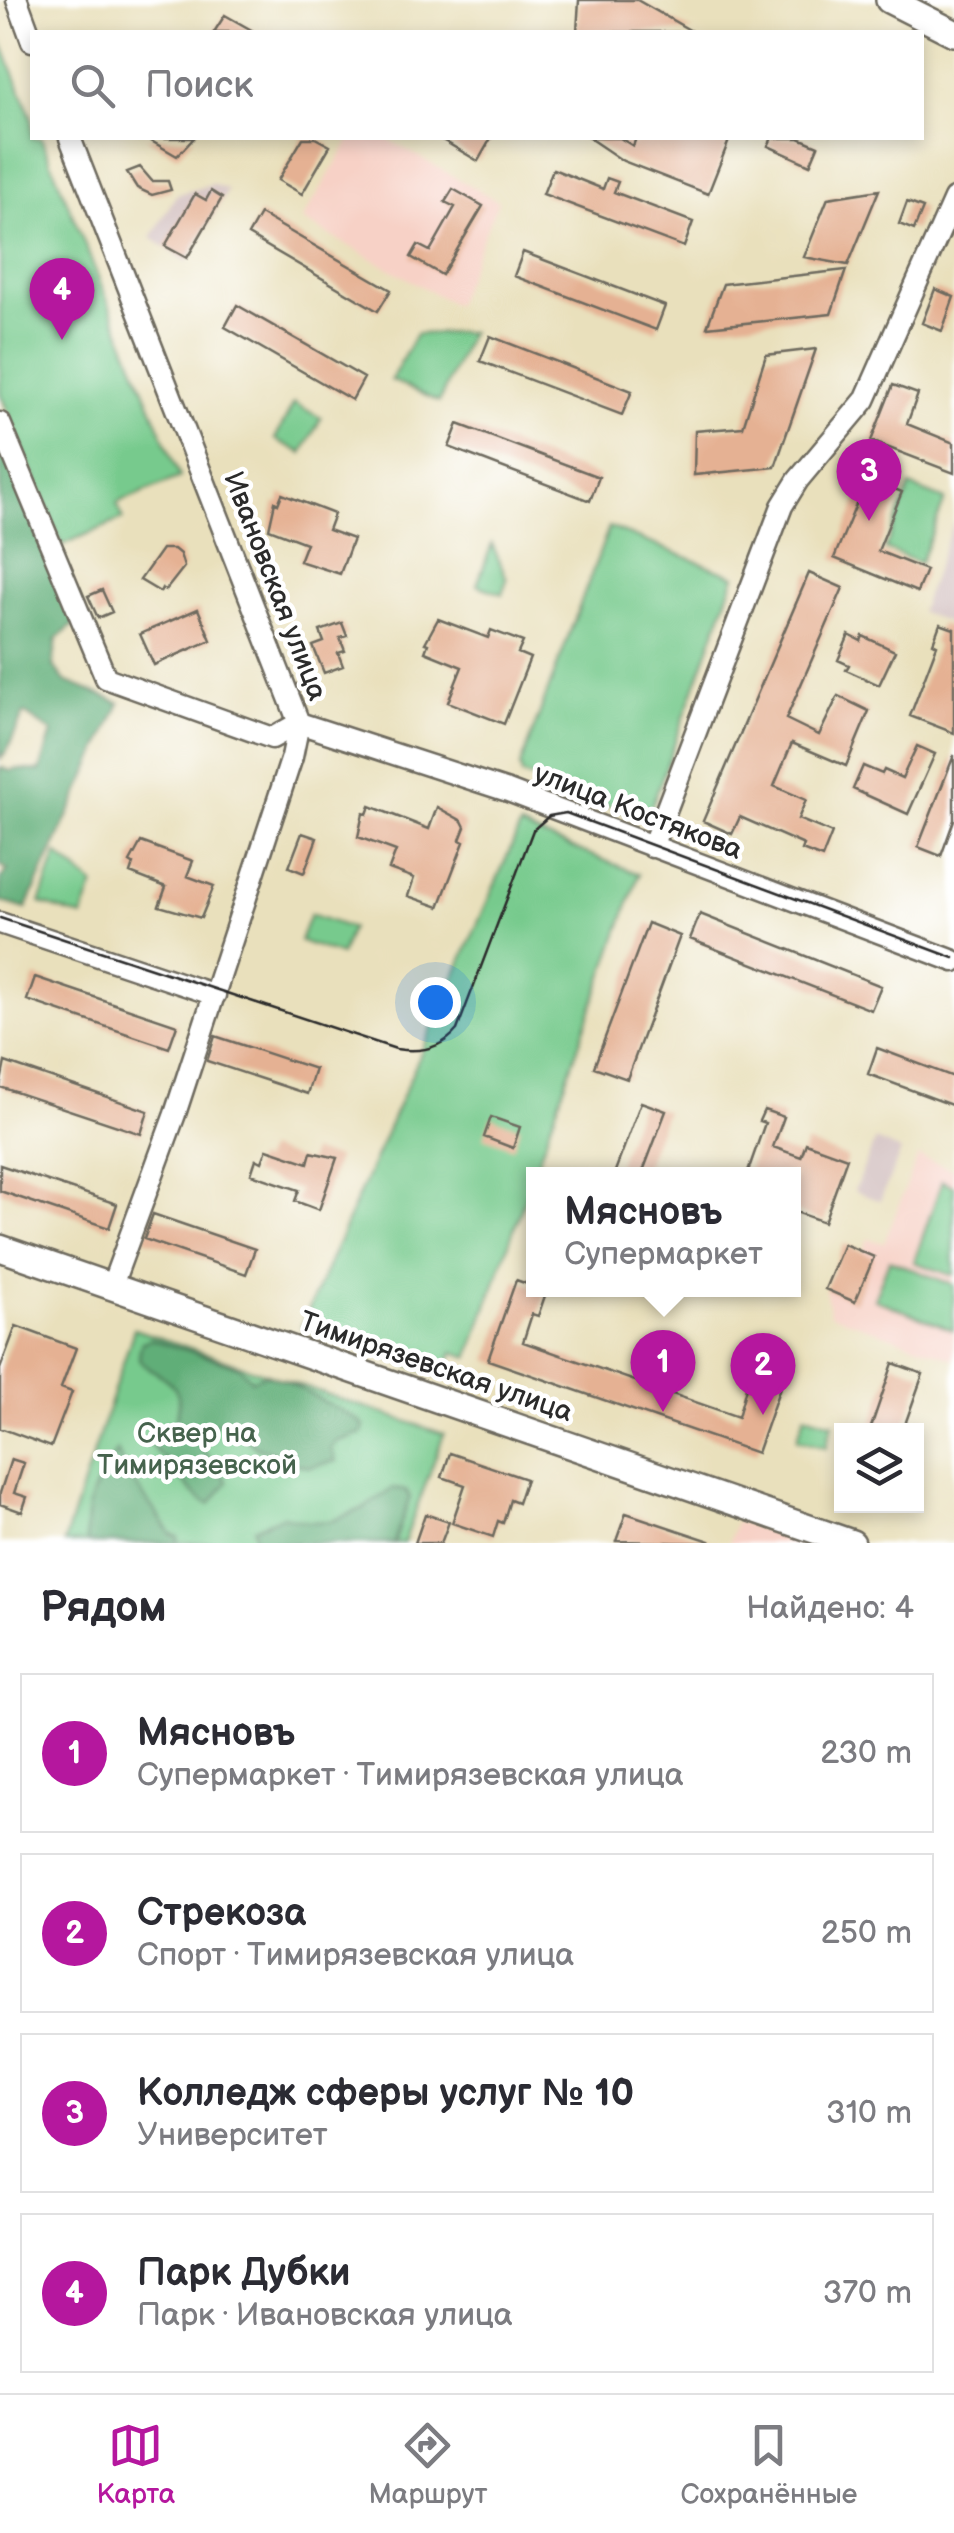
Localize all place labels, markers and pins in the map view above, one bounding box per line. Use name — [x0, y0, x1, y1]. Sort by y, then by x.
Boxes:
pin: 4 — [30, 258, 94, 340]
pin: 3 — [836, 438, 902, 521]
pin: 1 — [630, 1330, 696, 1412]
pin: 2 — [730, 1332, 796, 1415]

